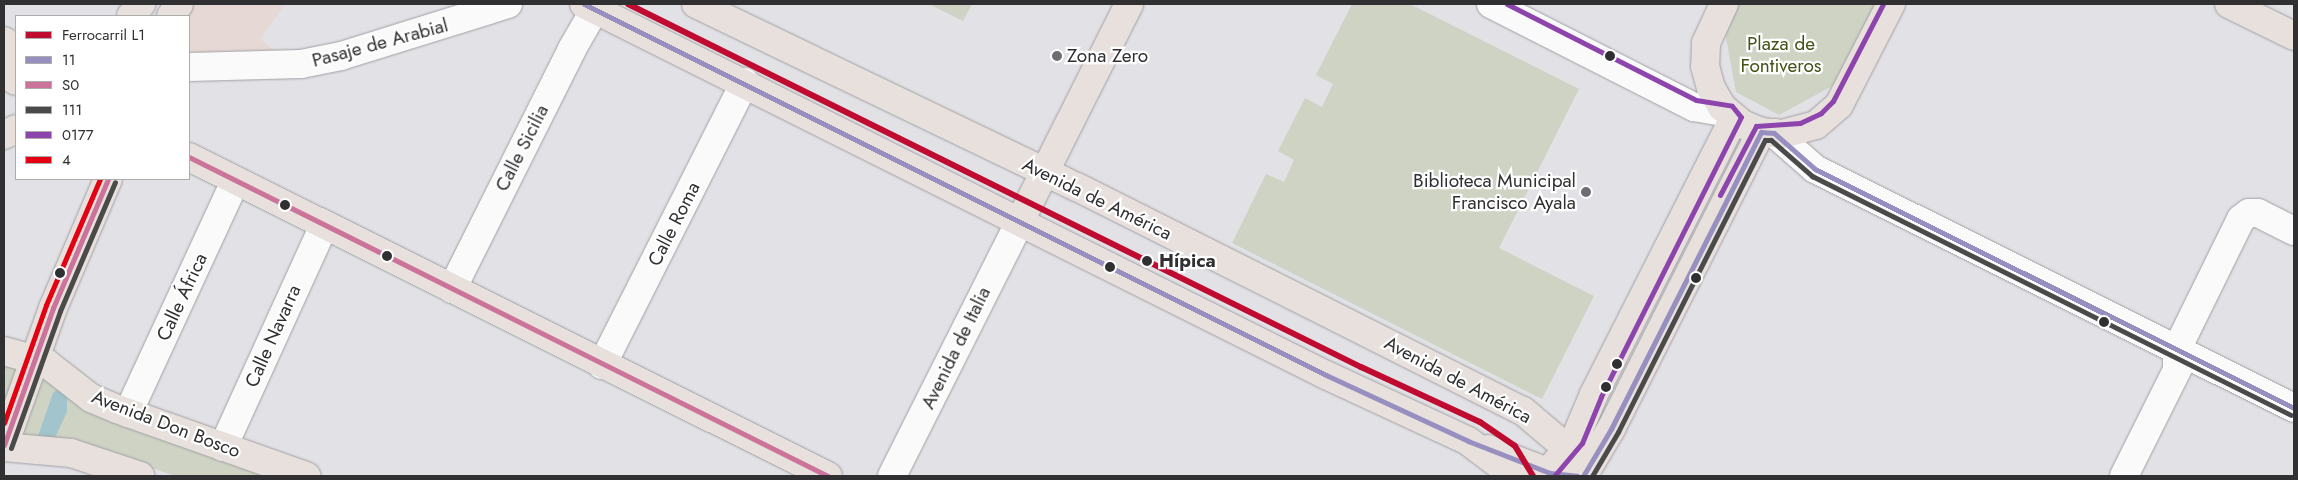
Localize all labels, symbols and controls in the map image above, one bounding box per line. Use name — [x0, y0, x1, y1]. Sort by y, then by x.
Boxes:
street label: Pasaje de Arabial — [310, 14, 450, 72]
legend — [15, 15, 190, 180]
text: Ferrocarril L1 — [62, 24, 145, 46]
park label: Plaza de Fontiveros — [1741, 33, 1821, 77]
place label: Zona Zero — [1067, 45, 1148, 67]
text: 11 — [62, 49, 76, 71]
marker: Zona Zero — [1051, 50, 1063, 62]
unlabelled marker — [1605, 51, 1615, 61]
text: S0 — [62, 74, 79, 96]
text: 111 — [62, 99, 82, 121]
street label: Calle Sicilia — [490, 101, 554, 195]
text: 0177 — [62, 124, 94, 146]
text: 4 — [62, 149, 71, 171]
street label: Avenida de América — [1019, 153, 1175, 245]
place label: Biblioteca Municipal Francisco Ayala — [1413, 170, 1576, 214]
street label: Calle Roma — [643, 178, 705, 270]
marker: Biblioteca Municipal Francisco Ayala — [1580, 186, 1592, 198]
unlabelled marker — [280, 200, 290, 210]
street label: Calle África — [152, 250, 212, 344]
place label: Hípica — [1159, 250, 1216, 272]
unlabelled marker — [382, 251, 392, 261]
marker: Hípica — [1139, 253, 1155, 269]
unlabelled marker — [1105, 262, 1115, 272]
unlabelled marker — [55, 268, 65, 278]
unlabelled marker — [1691, 273, 1701, 283]
street label: Calle Navarra — [240, 281, 306, 391]
street label: Avenida de Italia — [917, 283, 995, 413]
unlabelled marker — [2099, 317, 2109, 327]
street label: Avenida de América — [1381, 332, 1535, 428]
unlabelled marker — [1612, 359, 1622, 369]
unlabelled marker — [1601, 382, 1611, 392]
street label: Avenida Don Bosco — [89, 385, 243, 463]

